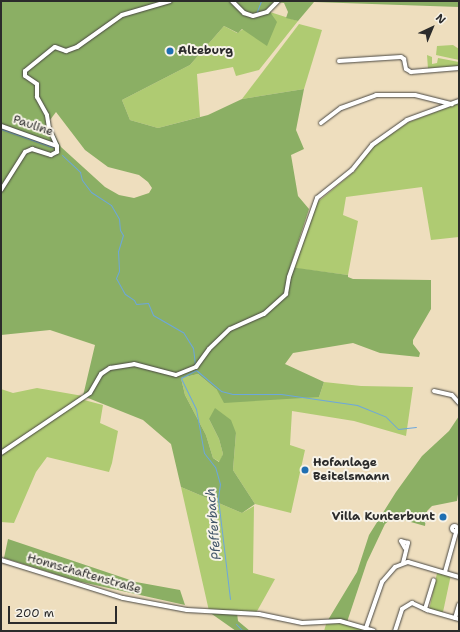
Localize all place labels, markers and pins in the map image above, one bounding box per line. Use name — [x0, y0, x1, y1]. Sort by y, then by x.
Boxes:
place label: Alteburg — [178, 44, 233, 58]
marker: Alteburg — [165, 46, 175, 56]
place label: Hofanlage Beitelsmann — [313, 456, 390, 484]
marker: Hofanlage Beitelsmann — [300, 465, 310, 475]
place label: Villa Kunterbunt — [332, 510, 435, 524]
marker: Villa Kunterbunt — [438, 512, 448, 522]

